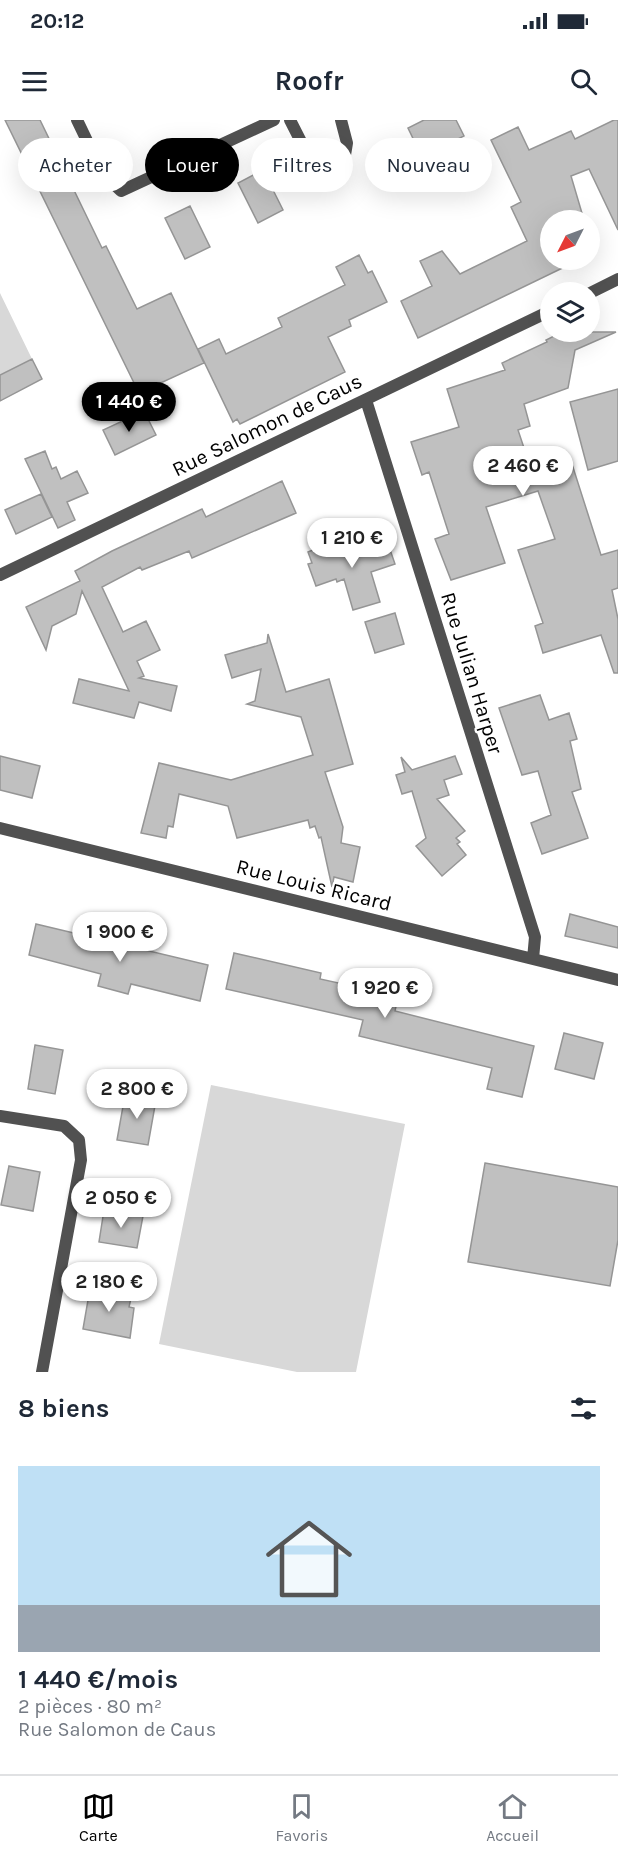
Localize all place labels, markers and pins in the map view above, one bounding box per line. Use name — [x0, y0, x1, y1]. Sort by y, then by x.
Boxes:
pin: 1 440 € — [74, 382, 184, 433]
pin: 2 460 € — [468, 446, 578, 497]
pin: 1 210 € — [297, 518, 407, 569]
pin: 1 900 € — [65, 912, 175, 963]
pin: 1 920 € — [330, 968, 440, 1019]
pin: 2 800 € — [82, 1069, 192, 1120]
pin: 2 050 € — [66, 1178, 176, 1229]
pin: 2 180 € — [54, 1262, 164, 1313]

